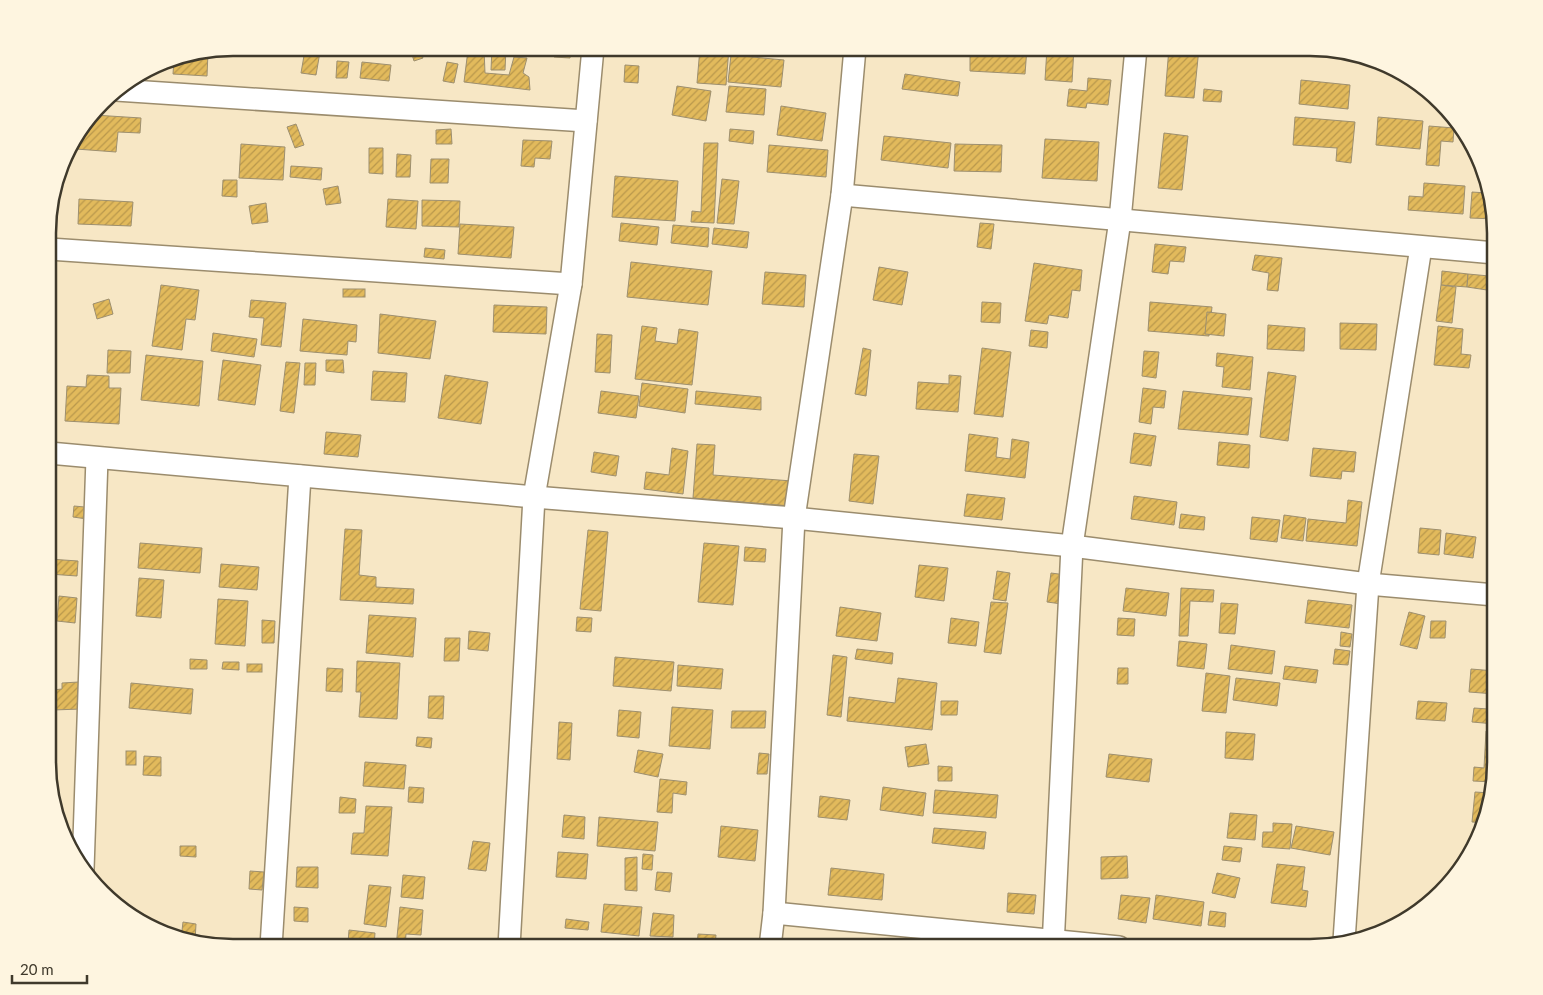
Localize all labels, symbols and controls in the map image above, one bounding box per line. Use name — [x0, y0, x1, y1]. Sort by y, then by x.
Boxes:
scale bar — [12, 952, 88, 984]
text: 20 m — [20, 960, 54, 978]

